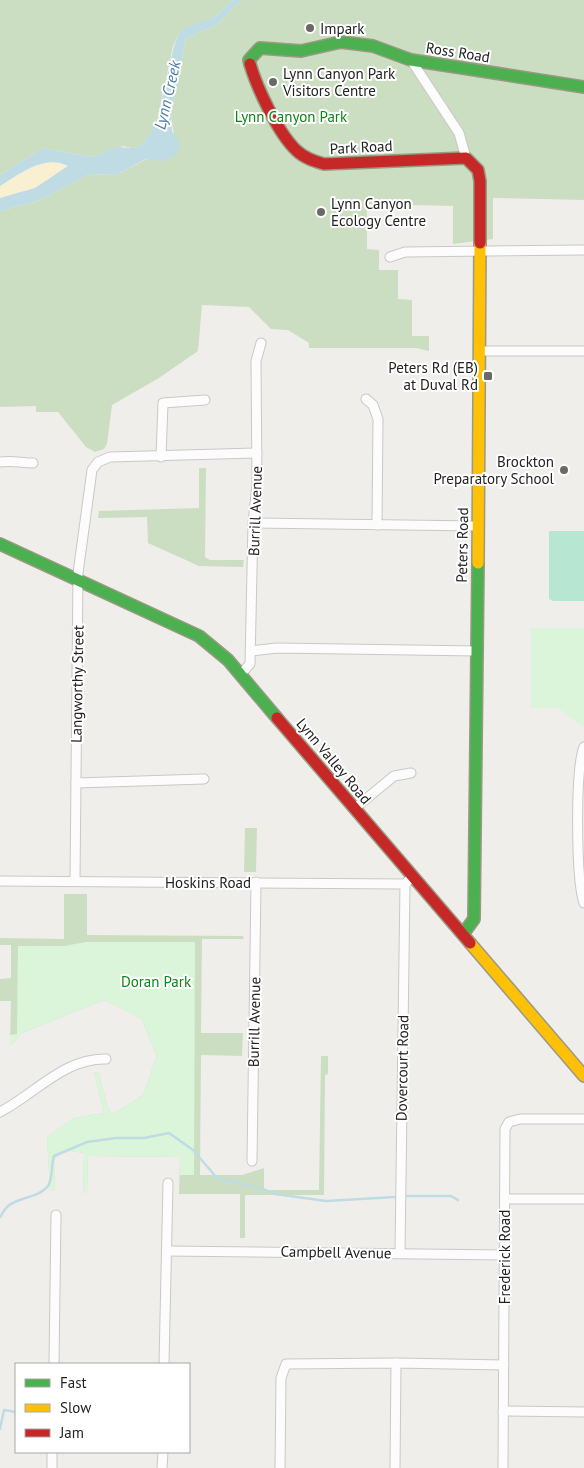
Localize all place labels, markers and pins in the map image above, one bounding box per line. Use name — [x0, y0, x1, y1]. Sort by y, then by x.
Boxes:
place label: Impark — [320, 19, 365, 38]
marker: Impark — [304, 22, 316, 34]
place label: Lynn Canyon Park Visitors Centre — [282, 64, 396, 100]
marker: Lynn Canyon Park Visitors Centre — [267, 76, 279, 88]
place label: Lynn Canyon Ecology Centre — [331, 194, 426, 230]
marker: Lynn Canyon Ecology Centre — [315, 206, 327, 218]
place label: Peters Rd (EB) at Duval Rd — [388, 358, 478, 394]
marker: Peters Rd (EB) at Duval Rd — [482, 370, 494, 382]
place label: Brockton Preparatory School — [433, 452, 555, 488]
marker: Brockton Preparatory School — [558, 464, 570, 476]

